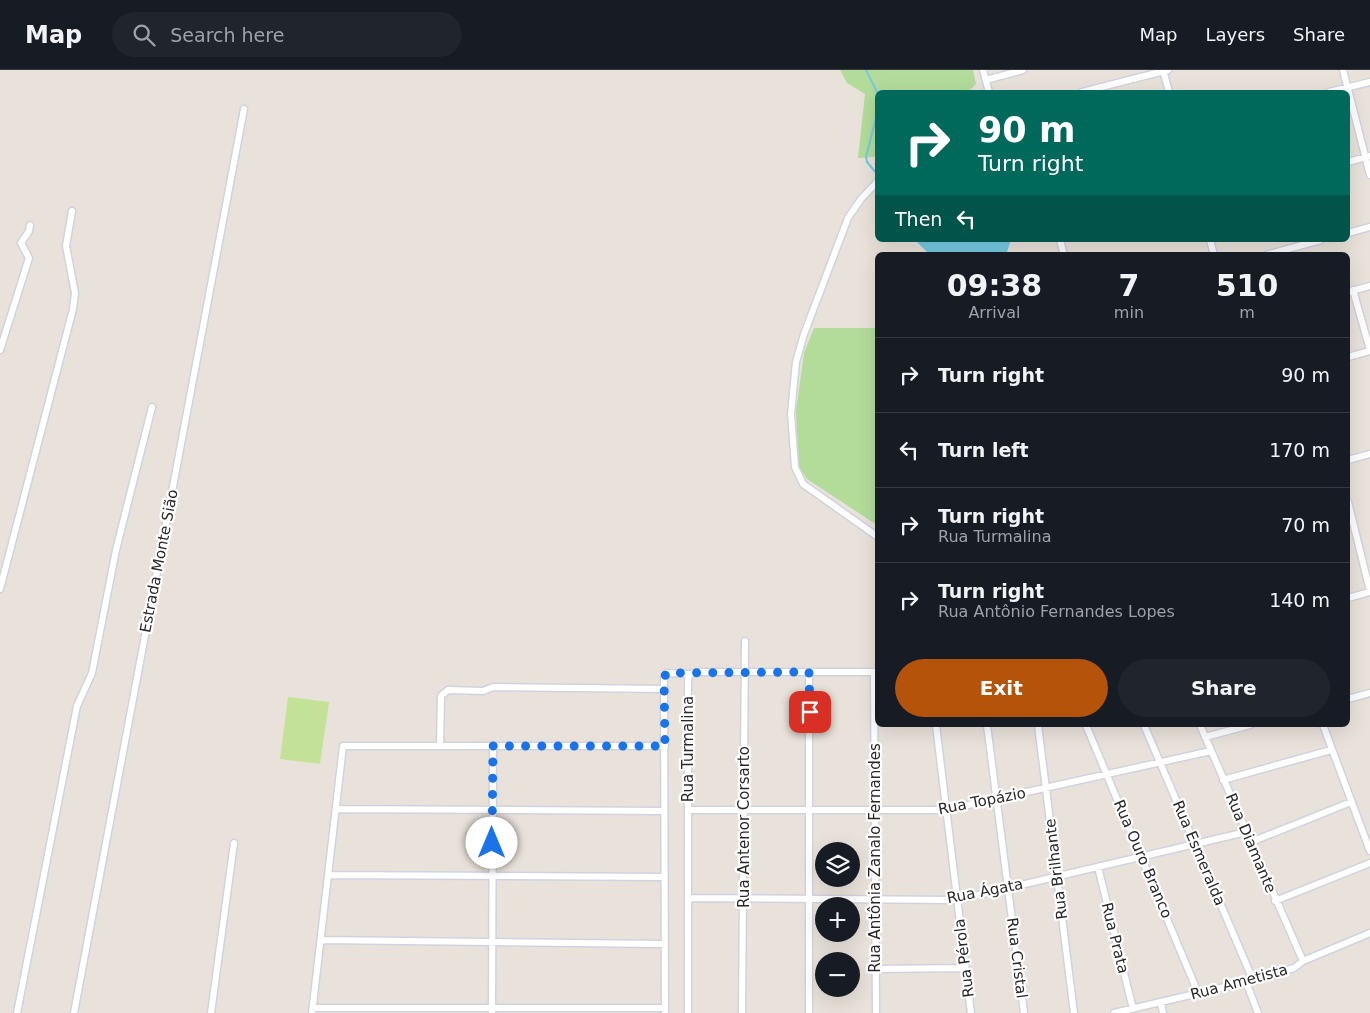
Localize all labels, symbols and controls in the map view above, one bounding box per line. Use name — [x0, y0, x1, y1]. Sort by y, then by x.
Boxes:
search box — [112, 12, 462, 57]
text: Map — [25, 21, 82, 49]
icon: search — [130, 21, 158, 49]
text: Search here — [170, 24, 284, 46]
text: Map — [1139, 24, 1177, 45]
text: Layers — [1205, 24, 1265, 45]
text: Share — [1293, 24, 1345, 45]
icon: right — [895, 110, 960, 175]
text: 90 m — [978, 110, 1075, 150]
text: Turn right — [978, 151, 1083, 176]
icon: left — [952, 205, 980, 233]
text: Then — [895, 208, 942, 230]
text: 09:38 — [947, 268, 1042, 303]
text: 7 — [1118, 268, 1139, 303]
text: 510 — [1216, 268, 1278, 303]
text: Arrival — [968, 303, 1020, 322]
text: min — [1114, 303, 1144, 322]
text: m — [1239, 303, 1255, 322]
icon: right — [895, 361, 923, 389]
text: Turn right — [938, 364, 1044, 386]
text: 90 m — [1281, 364, 1330, 386]
icon: left — [895, 436, 923, 464]
text: Turn left — [938, 439, 1029, 461]
text: 170 m — [1269, 439, 1330, 461]
street label: Estrada Monte Sião — [136, 488, 182, 634]
text: Turn right — [938, 505, 1044, 527]
icon: right — [895, 511, 923, 539]
text: 70 m — [1281, 514, 1330, 536]
text: Rua Turmalina — [938, 527, 1051, 546]
text: Turn right — [938, 580, 1044, 602]
icon: right — [895, 586, 923, 614]
text: 140 m — [1269, 589, 1330, 611]
text: Rua Antônio Fernandes Lopes — [938, 602, 1175, 621]
button: Exit — [895, 659, 1108, 717]
button: Share — [1118, 659, 1330, 717]
pin — [789, 691, 831, 733]
street label: Rua Turmalina — [679, 696, 697, 802]
icon: arrive — [796, 698, 824, 726]
street label: Rua Antônia Zanalo Fernandes — [866, 743, 884, 973]
street label: Rua Antenor Corsarto — [735, 746, 753, 908]
street label: Rua Topázio — [937, 784, 1027, 818]
street label: Rua Diamante — [1222, 790, 1280, 896]
street label: Rua Ouro Branco — [1110, 797, 1176, 921]
street label: Rua Esmeralda — [1169, 798, 1229, 908]
position arrow — [465, 816, 517, 868]
street label: Rua Brilhante — [1041, 818, 1071, 920]
map controls — [815, 842, 860, 997]
button: layers — [815, 842, 860, 887]
street label: Rua Ágata — [945, 874, 1025, 907]
button: + — [815, 897, 860, 942]
street label: Rua Prata — [1098, 901, 1132, 975]
street label: Rua Cristal — [1003, 917, 1031, 999]
street label: Rua Pérola — [950, 918, 978, 998]
button: − — [815, 952, 860, 997]
street label: Rua Ametista — [1188, 960, 1290, 1004]

